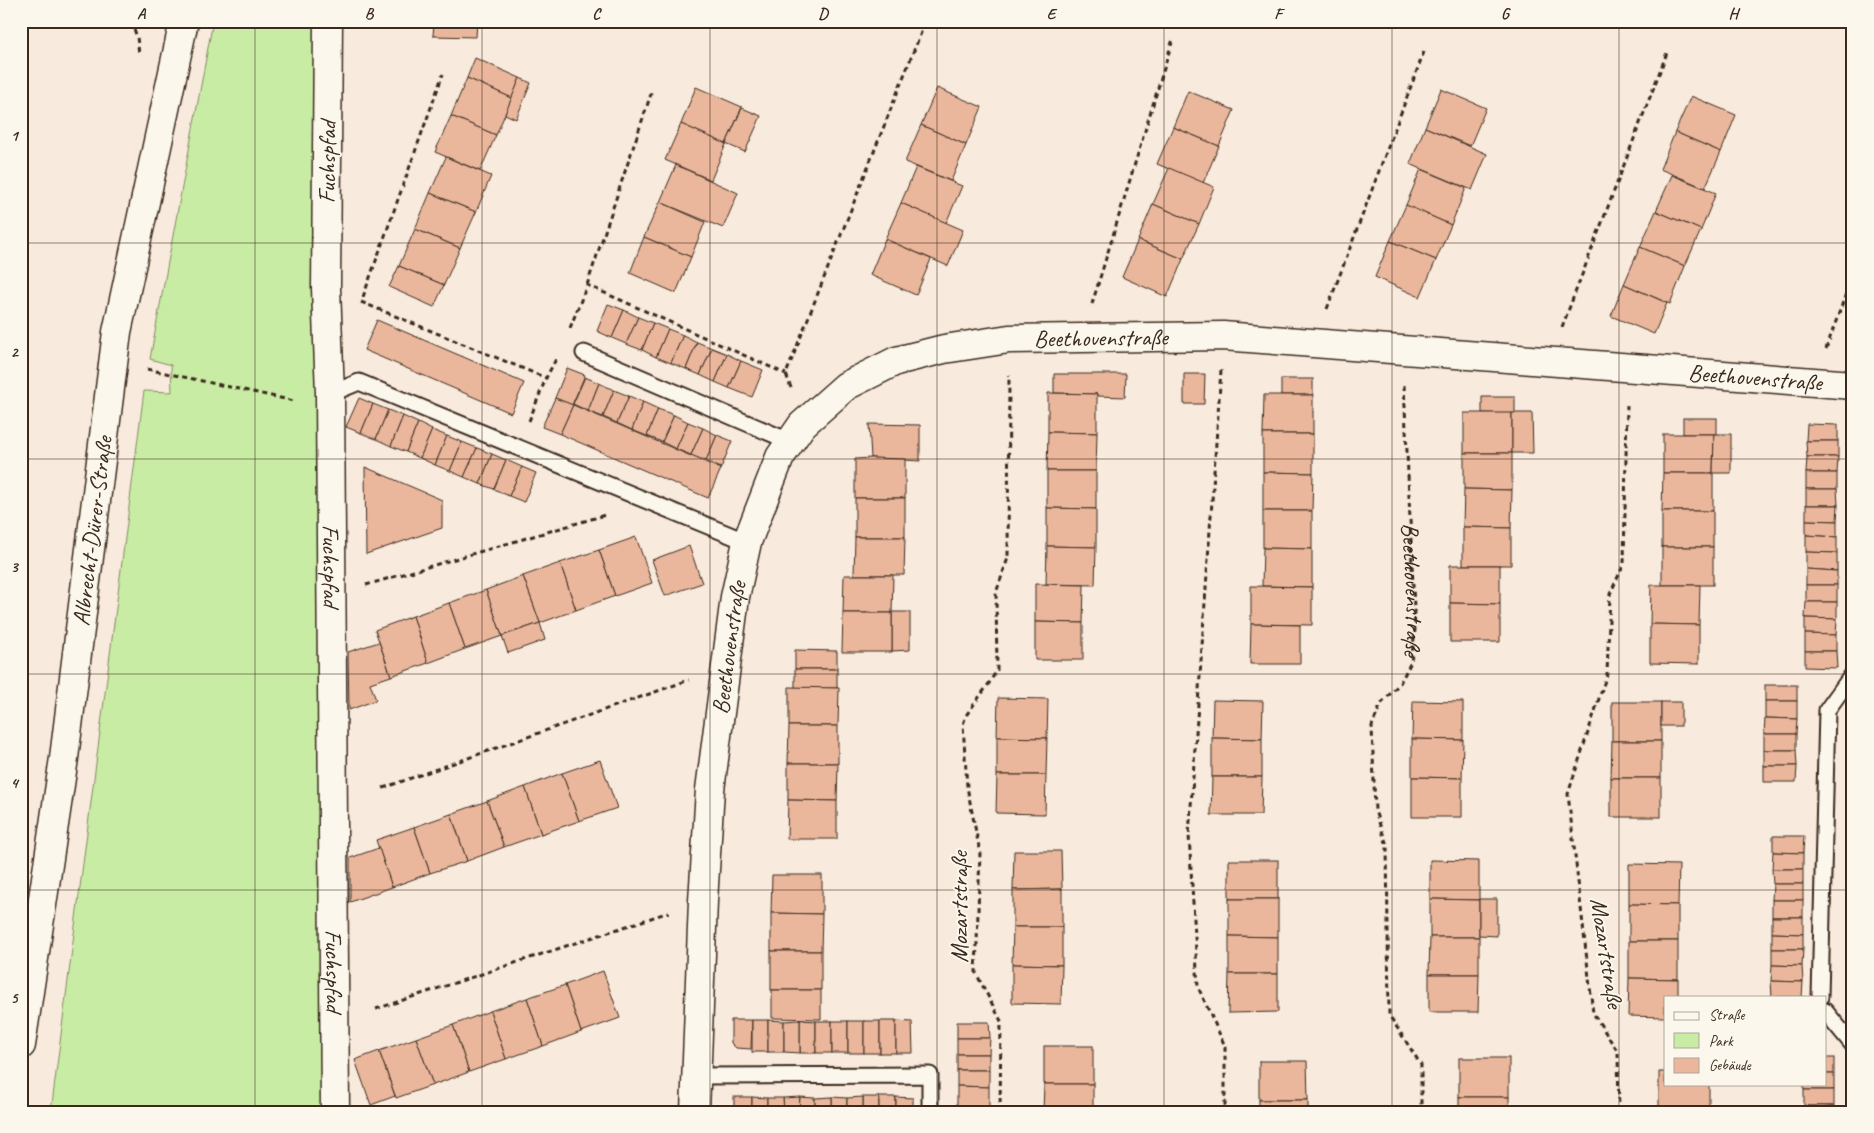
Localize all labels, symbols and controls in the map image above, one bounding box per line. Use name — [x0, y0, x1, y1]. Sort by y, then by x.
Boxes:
text: A — [137, 4, 147, 24]
text: B — [365, 4, 375, 24]
text: C — [592, 4, 602, 24]
text: D — [818, 4, 829, 24]
text: E — [1047, 4, 1058, 24]
text: F — [1274, 4, 1285, 24]
text: G — [1501, 4, 1511, 24]
text: H — [1728, 4, 1740, 24]
street label: Fuchspfad — [312, 117, 342, 203]
text: 1 — [10, 126, 19, 146]
street label: Beethovenstraße — [1034, 322, 1170, 354]
text: 2 — [10, 342, 19, 362]
street label: Beethovenstraße — [1687, 357, 1825, 398]
street label: Albrecht-Dürer-Straße — [66, 432, 119, 627]
street label: Beethovenstraße — [1395, 522, 1430, 660]
street label: Fuchspfad — [316, 525, 347, 611]
text: 3 — [10, 557, 19, 577]
street label: Beethovenstraße — [705, 576, 754, 716]
text: 4 — [10, 773, 19, 793]
street label: Mozartstraße — [944, 849, 974, 963]
street label: Mozartstraße — [1583, 896, 1631, 1013]
street label: Fuchspfad — [319, 930, 349, 1016]
text: 5 — [11, 988, 20, 1008]
legend — [1664, 996, 1826, 1086]
text: Straße — [1709, 1006, 1745, 1025]
text: Park — [1709, 1032, 1734, 1051]
text: Gebäude — [1709, 1056, 1752, 1075]

